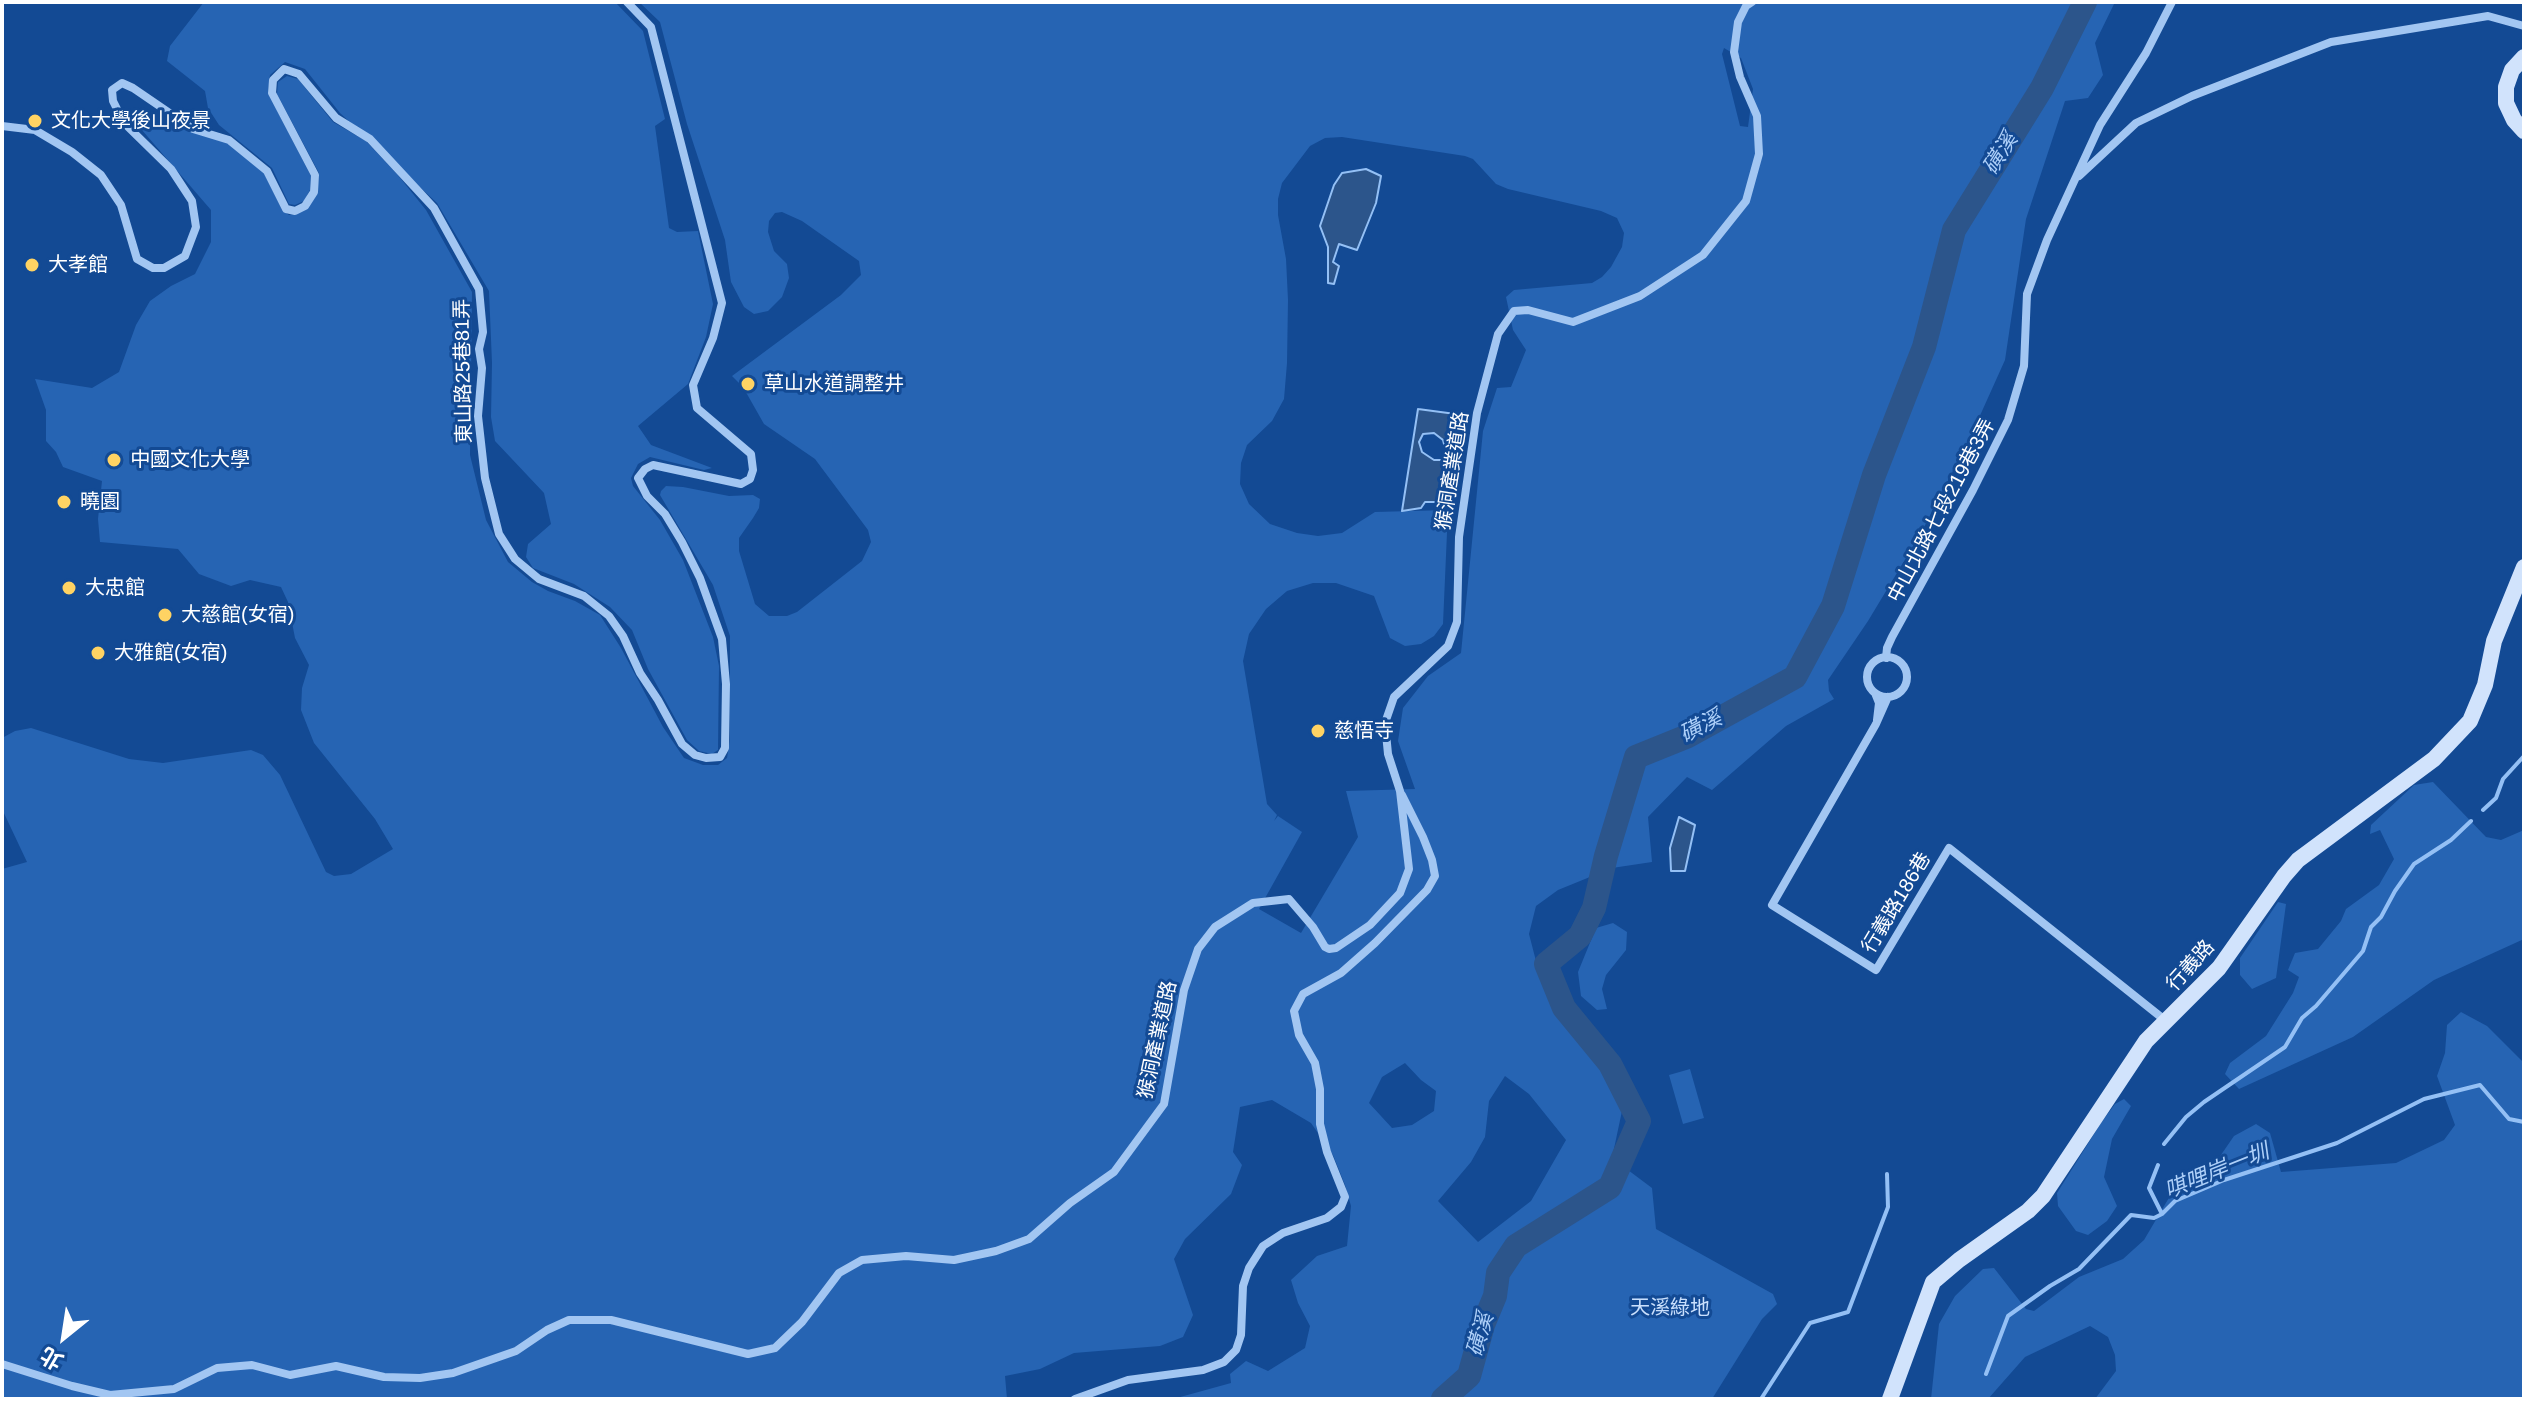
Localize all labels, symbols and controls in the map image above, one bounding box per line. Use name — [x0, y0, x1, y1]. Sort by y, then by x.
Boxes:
place label: 文化大學後山夜景 — [51, 109, 211, 133]
marker: 文化大學後山夜景 — [26, 112, 44, 130]
water label: 磺溪 — [1978, 128, 2024, 180]
place label: 大孝館 — [48, 253, 108, 277]
marker: 大孝館 — [23, 256, 41, 274]
street label: 東山路25巷81弄 — [451, 299, 477, 443]
place label: 草山水道調整井 — [764, 372, 904, 396]
marker: 草山水道調整井 — [739, 375, 757, 393]
street label: 猴洞產業道路 — [1432, 410, 1474, 532]
street label: 中山北路七段219巷3弄 — [1883, 415, 2001, 607]
place label: 中國文化大學 — [130, 448, 250, 472]
marker: 中國文化大學 — [105, 451, 123, 469]
place label: 曉園 — [80, 490, 120, 514]
marker: 曉園 — [55, 493, 73, 511]
place label: 大忠館 — [85, 576, 145, 600]
marker: 大忠館 — [60, 579, 78, 597]
place label: 大慈館(女宿) — [181, 603, 294, 627]
marker: 大慈館(女宿) — [156, 606, 174, 624]
place label: 大雅館(女宿) — [114, 641, 227, 665]
marker: 大雅館(女宿) — [89, 644, 107, 662]
water label: 磺溪 — [1675, 705, 1727, 749]
place label: 慈悟寺 — [1334, 719, 1394, 743]
marker: 慈悟寺 — [1309, 722, 1327, 740]
street label: 行義路186巷 — [1858, 848, 1936, 958]
street label: 行義路 — [2162, 936, 2220, 996]
street label: 猴洞產業道路 — [1134, 979, 1182, 1101]
water label: 唭哩岸一圳 — [2161, 1139, 2273, 1205]
park label: 天溪綠地 — [1630, 1296, 1710, 1320]
north arrow — [24, 1297, 104, 1377]
water label: 磺溪 — [1462, 1310, 1500, 1360]
text: 北 — [36, 1342, 68, 1375]

